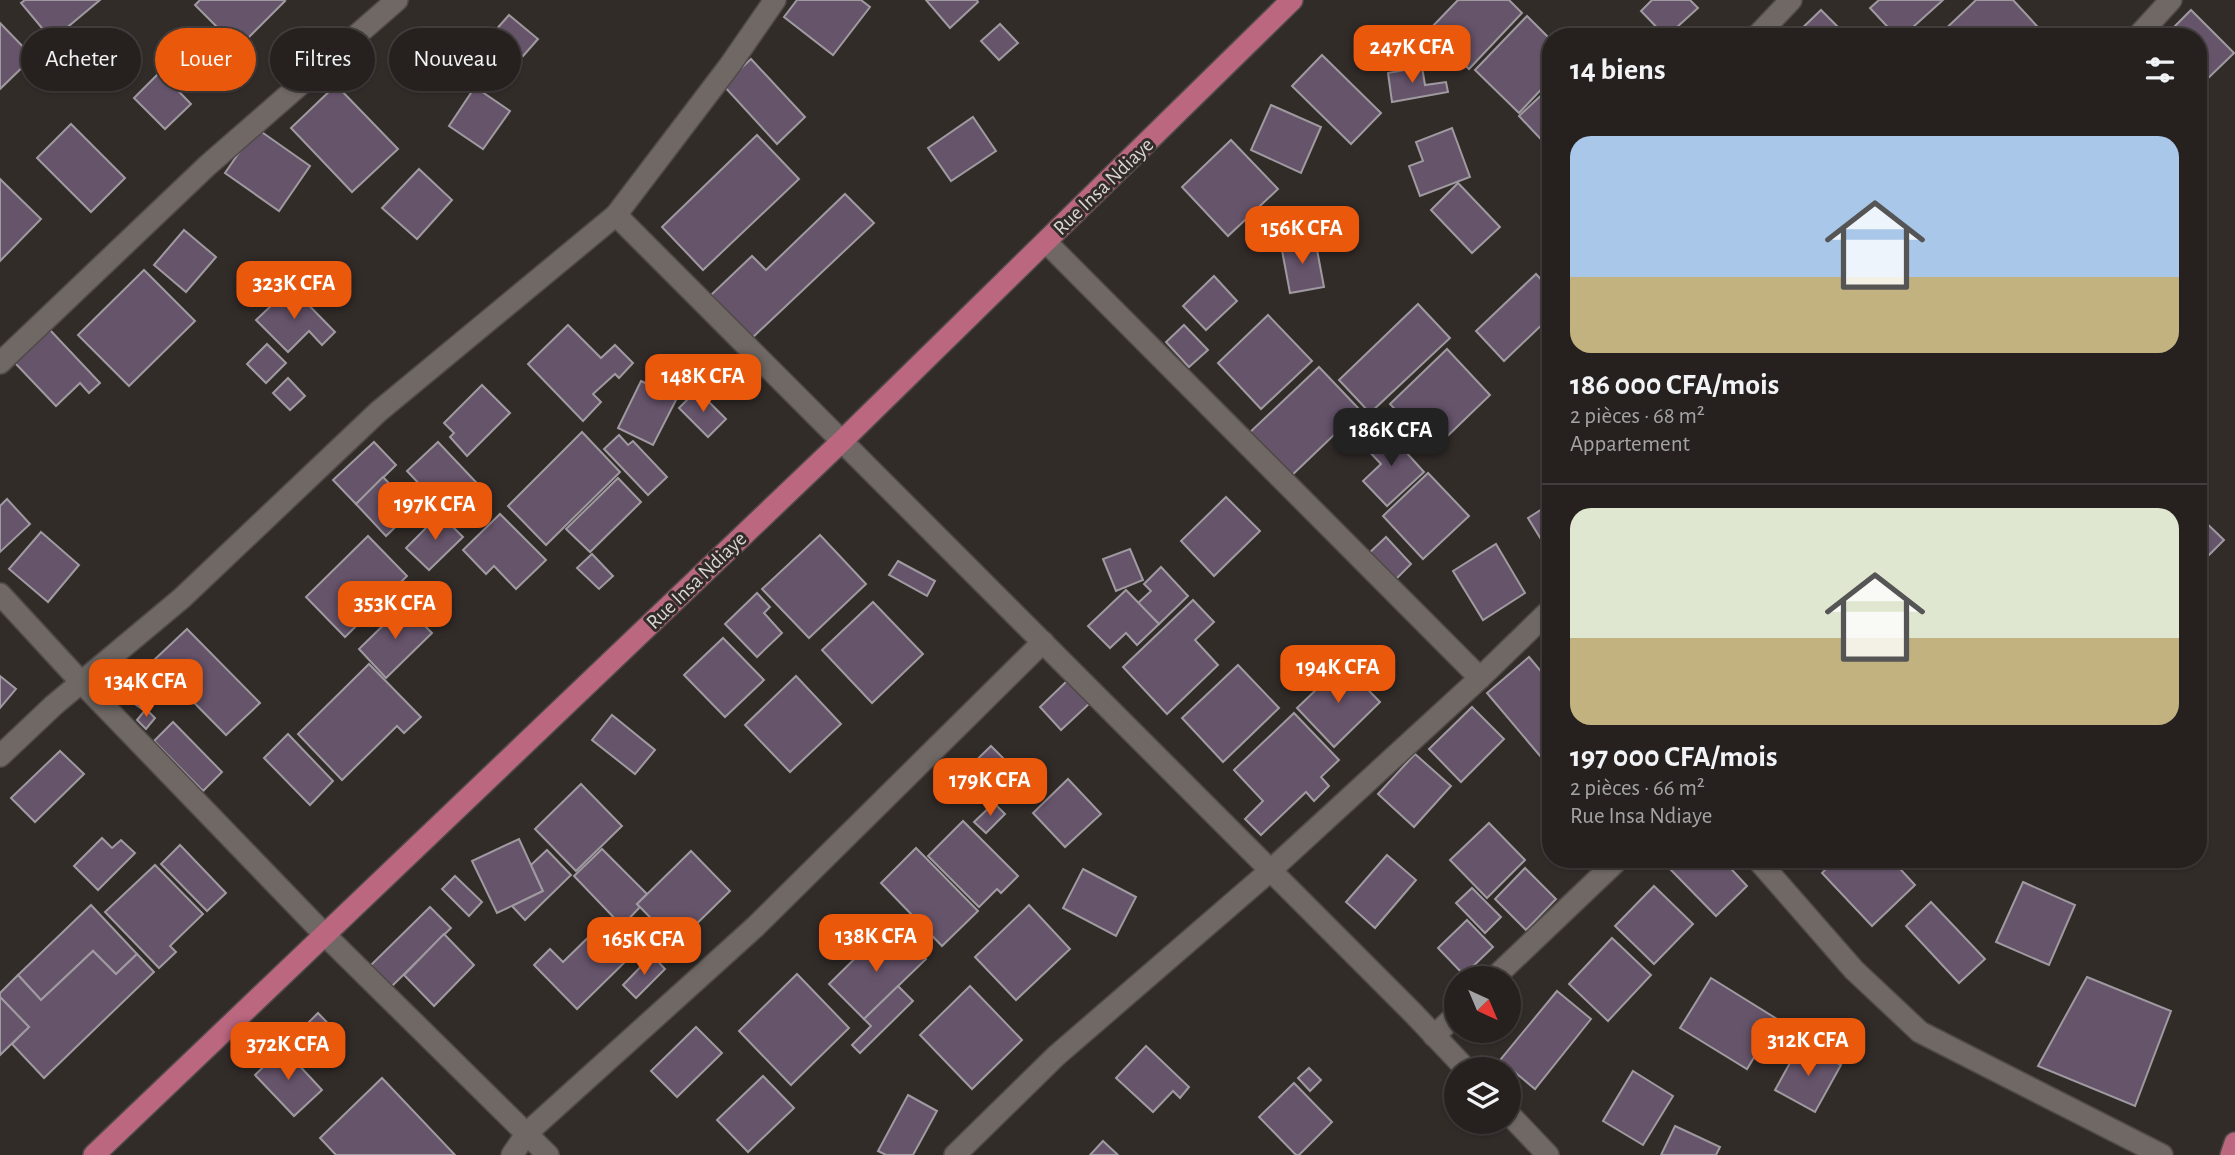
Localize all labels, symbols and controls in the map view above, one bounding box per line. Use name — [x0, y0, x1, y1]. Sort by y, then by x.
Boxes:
pin: 247K CFA — [1340, 25, 1484, 85]
chip: Acheter — [21, 28, 141, 91]
chip: Louer — [155, 28, 256, 91]
chip: Filtres — [270, 28, 375, 91]
chip: Nouveau — [389, 28, 521, 91]
text: 247K CFA — [1370, 36, 1454, 59]
icon: filters — [2141, 51, 2179, 89]
text: 14 biens — [1570, 55, 1666, 85]
street label: Rue Insa Ndiaye — [1049, 134, 1157, 239]
icon: home — [1812, 182, 1938, 308]
pin: 156K CFA — [1230, 206, 1374, 266]
text: 156K CFA — [1261, 217, 1343, 240]
pin: 323K CFA — [222, 262, 366, 321]
text: 323K CFA — [252, 272, 336, 295]
pin: 148K CFA — [631, 354, 775, 414]
text: 148K CFA — [661, 365, 745, 388]
text: 186 000 CFA/mois — [1570, 370, 1779, 400]
text: 2 pièces · 68 m² — [1570, 405, 1705, 428]
pin: 186K CFA — [1319, 408, 1463, 468]
text: 186K CFA — [1349, 419, 1433, 442]
text: Appartement — [1570, 433, 1690, 456]
pin: 197K CFA — [363, 482, 507, 542]
text: 197K CFA — [394, 493, 476, 516]
street label: Rue Insa Ndiaye — [642, 528, 750, 633]
icon: home — [1812, 554, 1938, 680]
pin: 353K CFA — [323, 582, 467, 641]
text: 353K CFA — [354, 592, 436, 615]
pin: 194K CFA — [1266, 646, 1410, 705]
text: 194K CFA — [1296, 656, 1380, 679]
pin: 134K CFA — [74, 660, 218, 719]
text: 134K CFA — [105, 670, 187, 693]
text: 197 000 CFA/mois — [1570, 742, 1778, 772]
pin: 179K CFA — [918, 758, 1062, 818]
text: 179K CFA — [949, 769, 1031, 792]
text: 2 pièces · 66 m² — [1570, 777, 1705, 800]
text: Rue Insa Ndiaye — [1570, 805, 1712, 828]
pin: 138K CFA — [804, 914, 948, 974]
pin: 165K CFA — [572, 918, 716, 977]
text: 138K CFA — [835, 925, 917, 948]
text: 165K CFA — [603, 928, 685, 951]
north arrow — [1444, 966, 1521, 1043]
map controls — [1444, 966, 1521, 1134]
pin: 312K CFA — [1736, 1018, 1880, 1078]
pin: 372K CFA — [216, 1023, 360, 1082]
text: 312K CFA — [1767, 1029, 1849, 1052]
text: 372K CFA — [246, 1033, 330, 1056]
button: layers — [1444, 1057, 1521, 1134]

